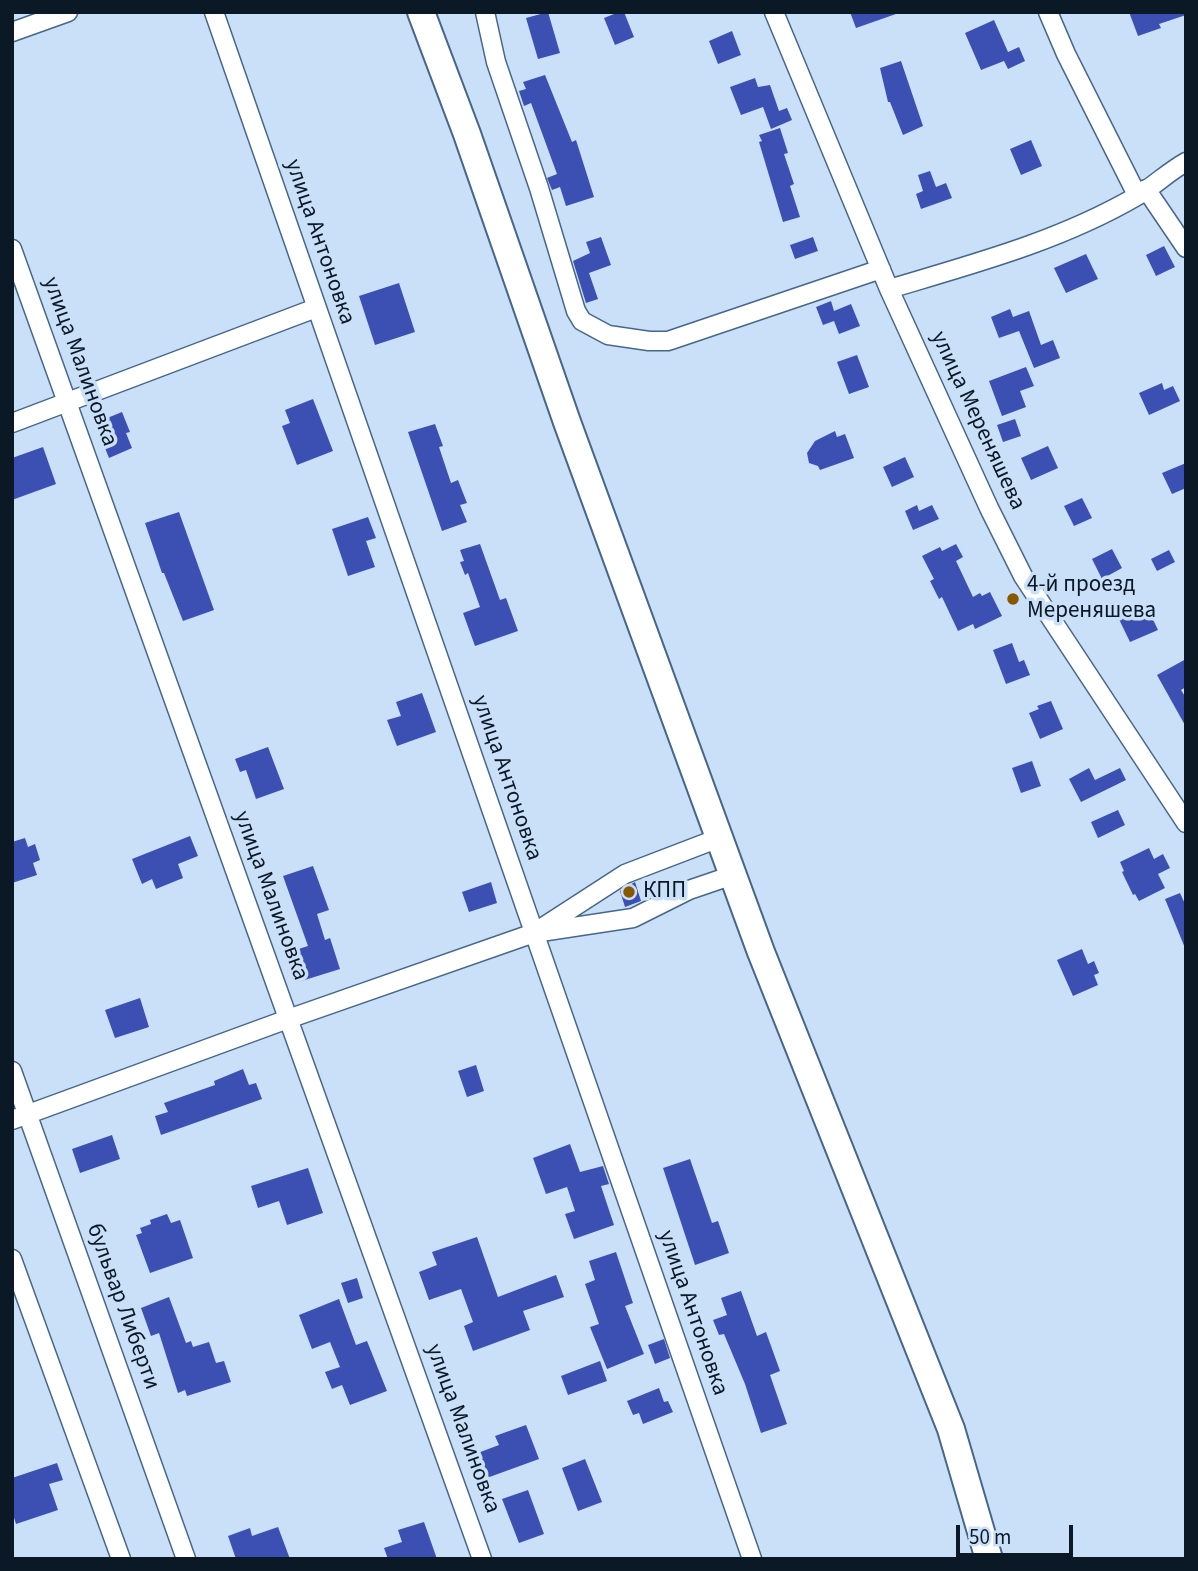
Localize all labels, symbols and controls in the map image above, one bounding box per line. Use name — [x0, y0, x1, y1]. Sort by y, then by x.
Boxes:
street label: улица Антоновка — [278, 156, 360, 328]
street label: улица Малиновка — [36, 274, 122, 450]
street label: улица Мереняшева — [924, 327, 1030, 515]
place label: 4-й проезд Мереняшева — [1027, 572, 1156, 626]
marker: 4-й проезд Мереняшева — [1005, 591, 1021, 607]
street label: улица Антоновка — [465, 692, 547, 864]
street label: улица Малиновка — [227, 808, 313, 984]
place label: КПП — [643, 878, 686, 906]
marker: КПП — [621, 884, 637, 900]
street label: бульвар Либерти — [79, 1220, 165, 1394]
street label: улица Антоновка — [651, 1227, 733, 1399]
street label: улица Малиновка — [419, 1341, 505, 1517]
scale bar — [960, 1512, 1077, 1556]
text: 50 m — [969, 1522, 1011, 1552]

